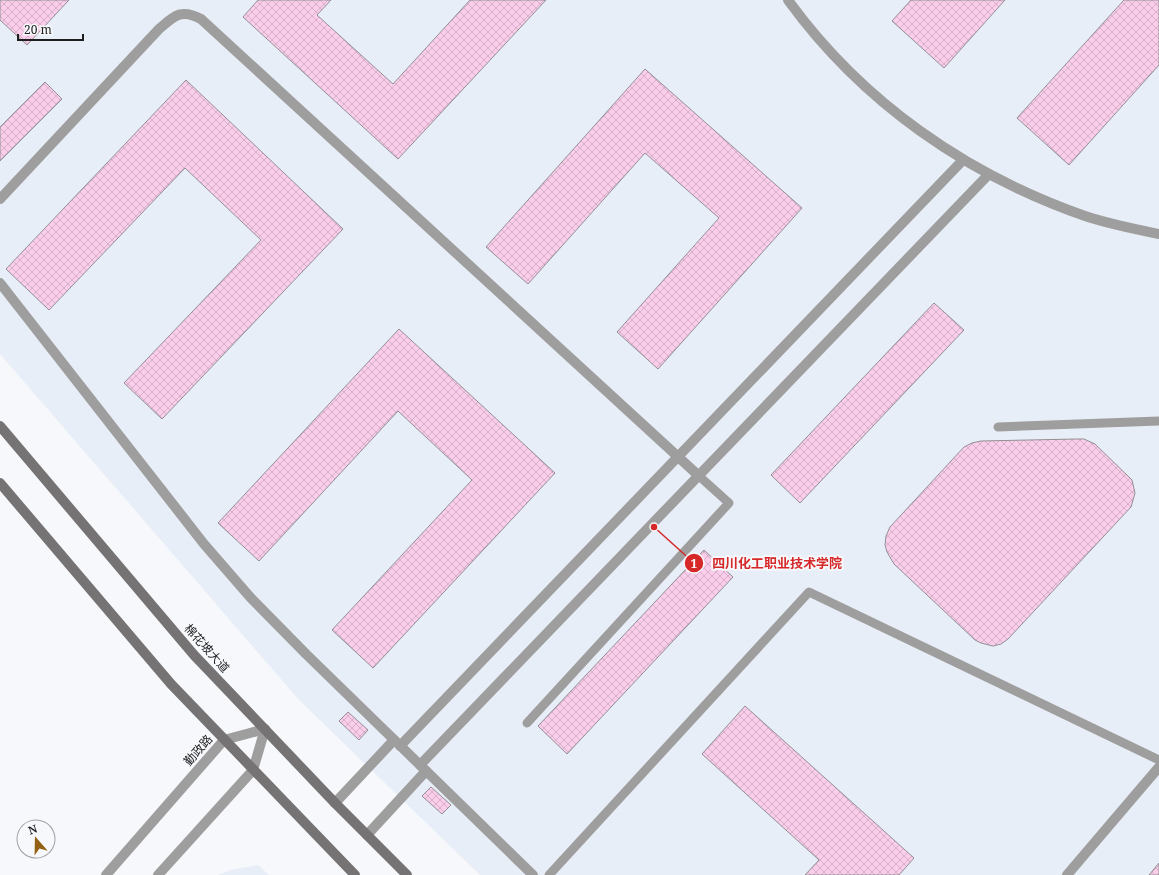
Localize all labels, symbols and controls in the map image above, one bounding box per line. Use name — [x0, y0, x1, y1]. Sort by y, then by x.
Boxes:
scale bar — [18, 16, 83, 42]
text: 20 m — [24, 21, 52, 38]
callout: 四川化工职业技术学院 — [684, 551, 850, 576]
text: 四川化工职业技术学院 — [712, 554, 842, 572]
text: 1 — [691, 555, 698, 572]
street label: 棉花坡大道 — [181, 620, 233, 676]
street label: 勤政路 — [180, 731, 216, 769]
north arrow — [16, 819, 56, 859]
text: N — [26, 820, 39, 838]

